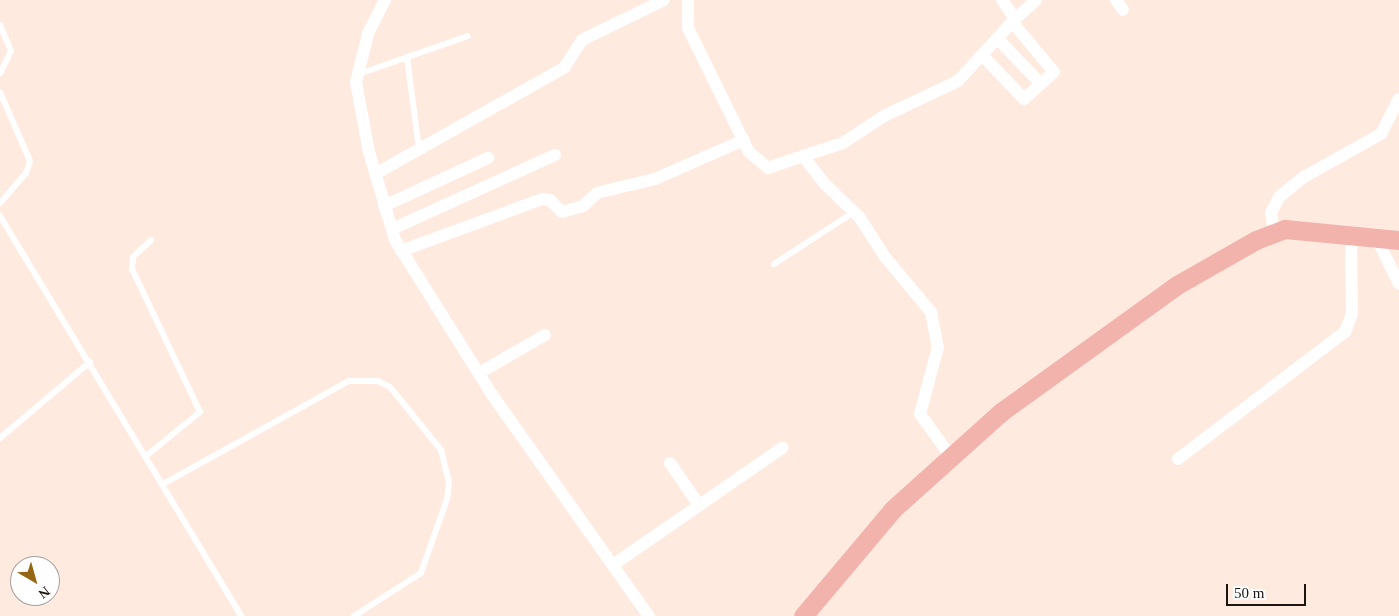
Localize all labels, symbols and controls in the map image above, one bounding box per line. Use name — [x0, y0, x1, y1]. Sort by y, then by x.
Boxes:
north arrow — [10, 556, 60, 606]
scale bar — [1229, 574, 1309, 606]
text: N — [35, 583, 53, 601]
text: 50 m — [1234, 585, 1264, 601]

